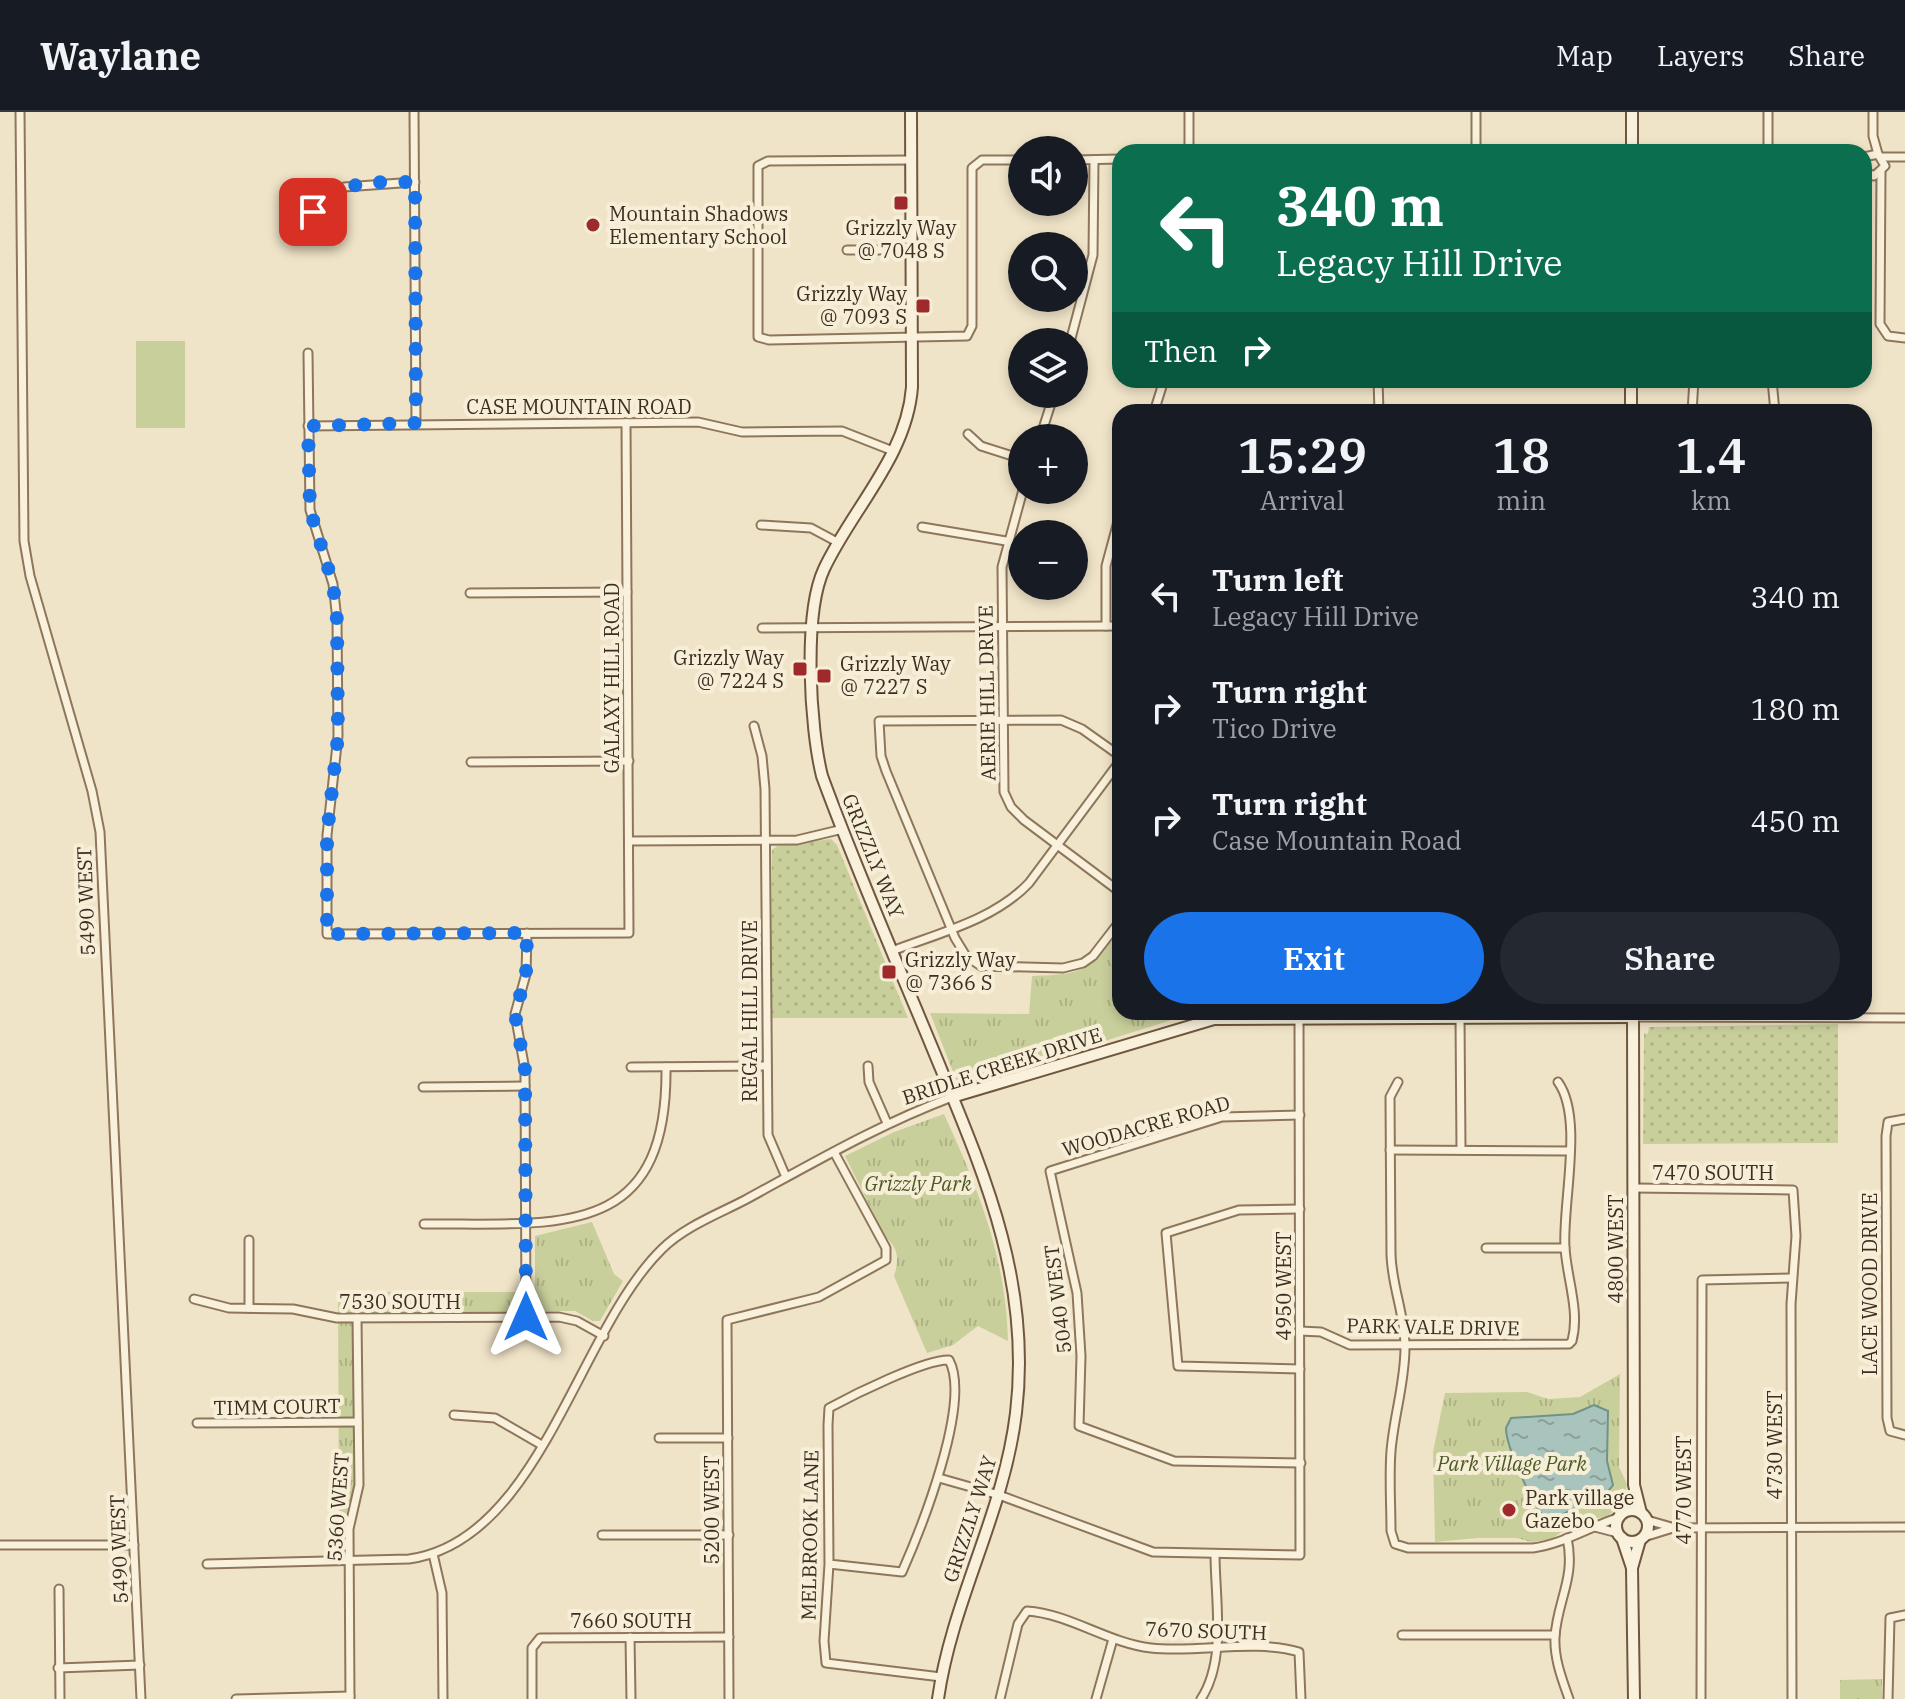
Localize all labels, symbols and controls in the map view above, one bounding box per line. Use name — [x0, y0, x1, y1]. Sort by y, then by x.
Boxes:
text: Waylane — [40, 31, 201, 80]
text: Map — [1556, 37, 1613, 74]
text: Layers — [1657, 37, 1744, 74]
text: Share — [1788, 37, 1865, 74]
map controls — [1008, 136, 1088, 600]
button: sound — [1008, 136, 1088, 216]
text: 340 m — [1276, 169, 1444, 241]
icon: left — [1144, 176, 1248, 280]
pin — [279, 178, 347, 246]
icon: arrive — [291, 190, 335, 234]
marker: Grizzly Way @ 7048 S — [892, 194, 910, 212]
place label: Mountain Shadows Elementary School — [609, 200, 788, 250]
place label: Grizzly Way @ 7048 S — [846, 214, 957, 264]
marker: Mountain Shadows Elementary School — [584, 216, 602, 234]
button: search — [1008, 232, 1088, 312]
text: Legacy Hill Drive — [1276, 239, 1562, 286]
place label: Grizzly Way @ 7093 S — [796, 280, 907, 330]
marker: Grizzly Way @ 7093 S — [914, 297, 932, 315]
button: layers — [1008, 328, 1088, 408]
icon: right — [1234, 328, 1278, 372]
text: Then — [1144, 331, 1218, 370]
street label: CASE MOUNTAIN ROAD — [466, 393, 692, 420]
button: + — [1008, 424, 1088, 504]
text: 15:29 — [1237, 424, 1367, 486]
text: 18 — [1492, 424, 1550, 486]
text: 1.4 — [1676, 424, 1746, 486]
text: Arrival — [1260, 483, 1345, 517]
text: min — [1496, 483, 1546, 517]
text: km — [1691, 483, 1731, 517]
button: − — [1008, 520, 1088, 600]
text: Turn left — [1212, 560, 1344, 599]
icon: left — [1144, 574, 1188, 618]
text: 340 m — [1750, 577, 1840, 616]
street label: GALAXY HILL ROAD — [598, 583, 625, 773]
text: Legacy Hill Drive — [1212, 599, 1419, 633]
street label: AERIE HILL DRIVE — [971, 605, 1002, 781]
place label: Grizzly Way @ 7224 S — [673, 644, 784, 694]
place label: Grizzly Way @ 7227 S — [840, 650, 951, 700]
marker: Grizzly Way @ 7224 S — [791, 660, 809, 678]
marker: Grizzly Way @ 7227 S — [815, 667, 833, 685]
text: Turn right — [1212, 672, 1367, 711]
icon: right — [1144, 686, 1188, 730]
text: 180 m — [1750, 689, 1840, 728]
text: Tico Drive — [1212, 711, 1337, 745]
text: Turn right — [1212, 784, 1367, 823]
street label: GRIZZLY WAY — [836, 790, 911, 922]
icon: right — [1144, 798, 1188, 842]
text: 450 m — [1750, 801, 1840, 840]
text: Case Mountain Road — [1212, 823, 1462, 857]
street label: 5490 WEST — [70, 846, 101, 956]
button: Exit — [1144, 912, 1484, 1004]
button: Share — [1500, 912, 1840, 1004]
street label: REGAL HILL DRIVE — [736, 920, 763, 1102]
place label: Grizzly Way @ 7366 S — [905, 946, 1016, 996]
marker: Grizzly Way @ 7366 S — [880, 963, 898, 981]
street label: BRIDLE CREEK DRIVE — [898, 1020, 1105, 1111]
street label: WOODACRE ROAD — [1059, 1089, 1233, 1162]
street label: 7470 SOUTH — [1652, 1159, 1774, 1186]
park label: Grizzly Park — [864, 1170, 972, 1197]
street label: LACE WOOD DRIVE — [1856, 1193, 1883, 1375]
street label: 4800 WEST — [1602, 1194, 1629, 1304]
street label: 4950 WEST — [1270, 1231, 1297, 1341]
street label: 5040 WEST — [1037, 1243, 1078, 1355]
position arrow — [484, 1275, 568, 1359]
street label: 7530 SOUTH — [339, 1288, 461, 1315]
street label: PARK VALE DRIVE — [1346, 1311, 1520, 1342]
street label: 4730 WEST — [1761, 1390, 1788, 1500]
street label: TIMM COURT — [213, 1392, 341, 1421]
street label: 4770 WEST — [1670, 1435, 1697, 1545]
street label: MELBROOK LANE — [795, 1449, 824, 1621]
park label: Park Village Park — [1436, 1450, 1587, 1477]
street label: 5360 WEST — [320, 1451, 355, 1562]
street label: GRIZZLY WAY — [936, 1452, 1003, 1586]
street label: 5200 WEST — [698, 1455, 725, 1565]
place label: Park village Gazebo — [1525, 1484, 1635, 1534]
street label: 5490 WEST — [103, 1494, 134, 1604]
marker: Park village Gazebo — [1500, 1501, 1518, 1519]
street label: 7660 SOUTH — [570, 1607, 692, 1634]
street label: 7670 SOUTH — [1144, 1615, 1268, 1646]

